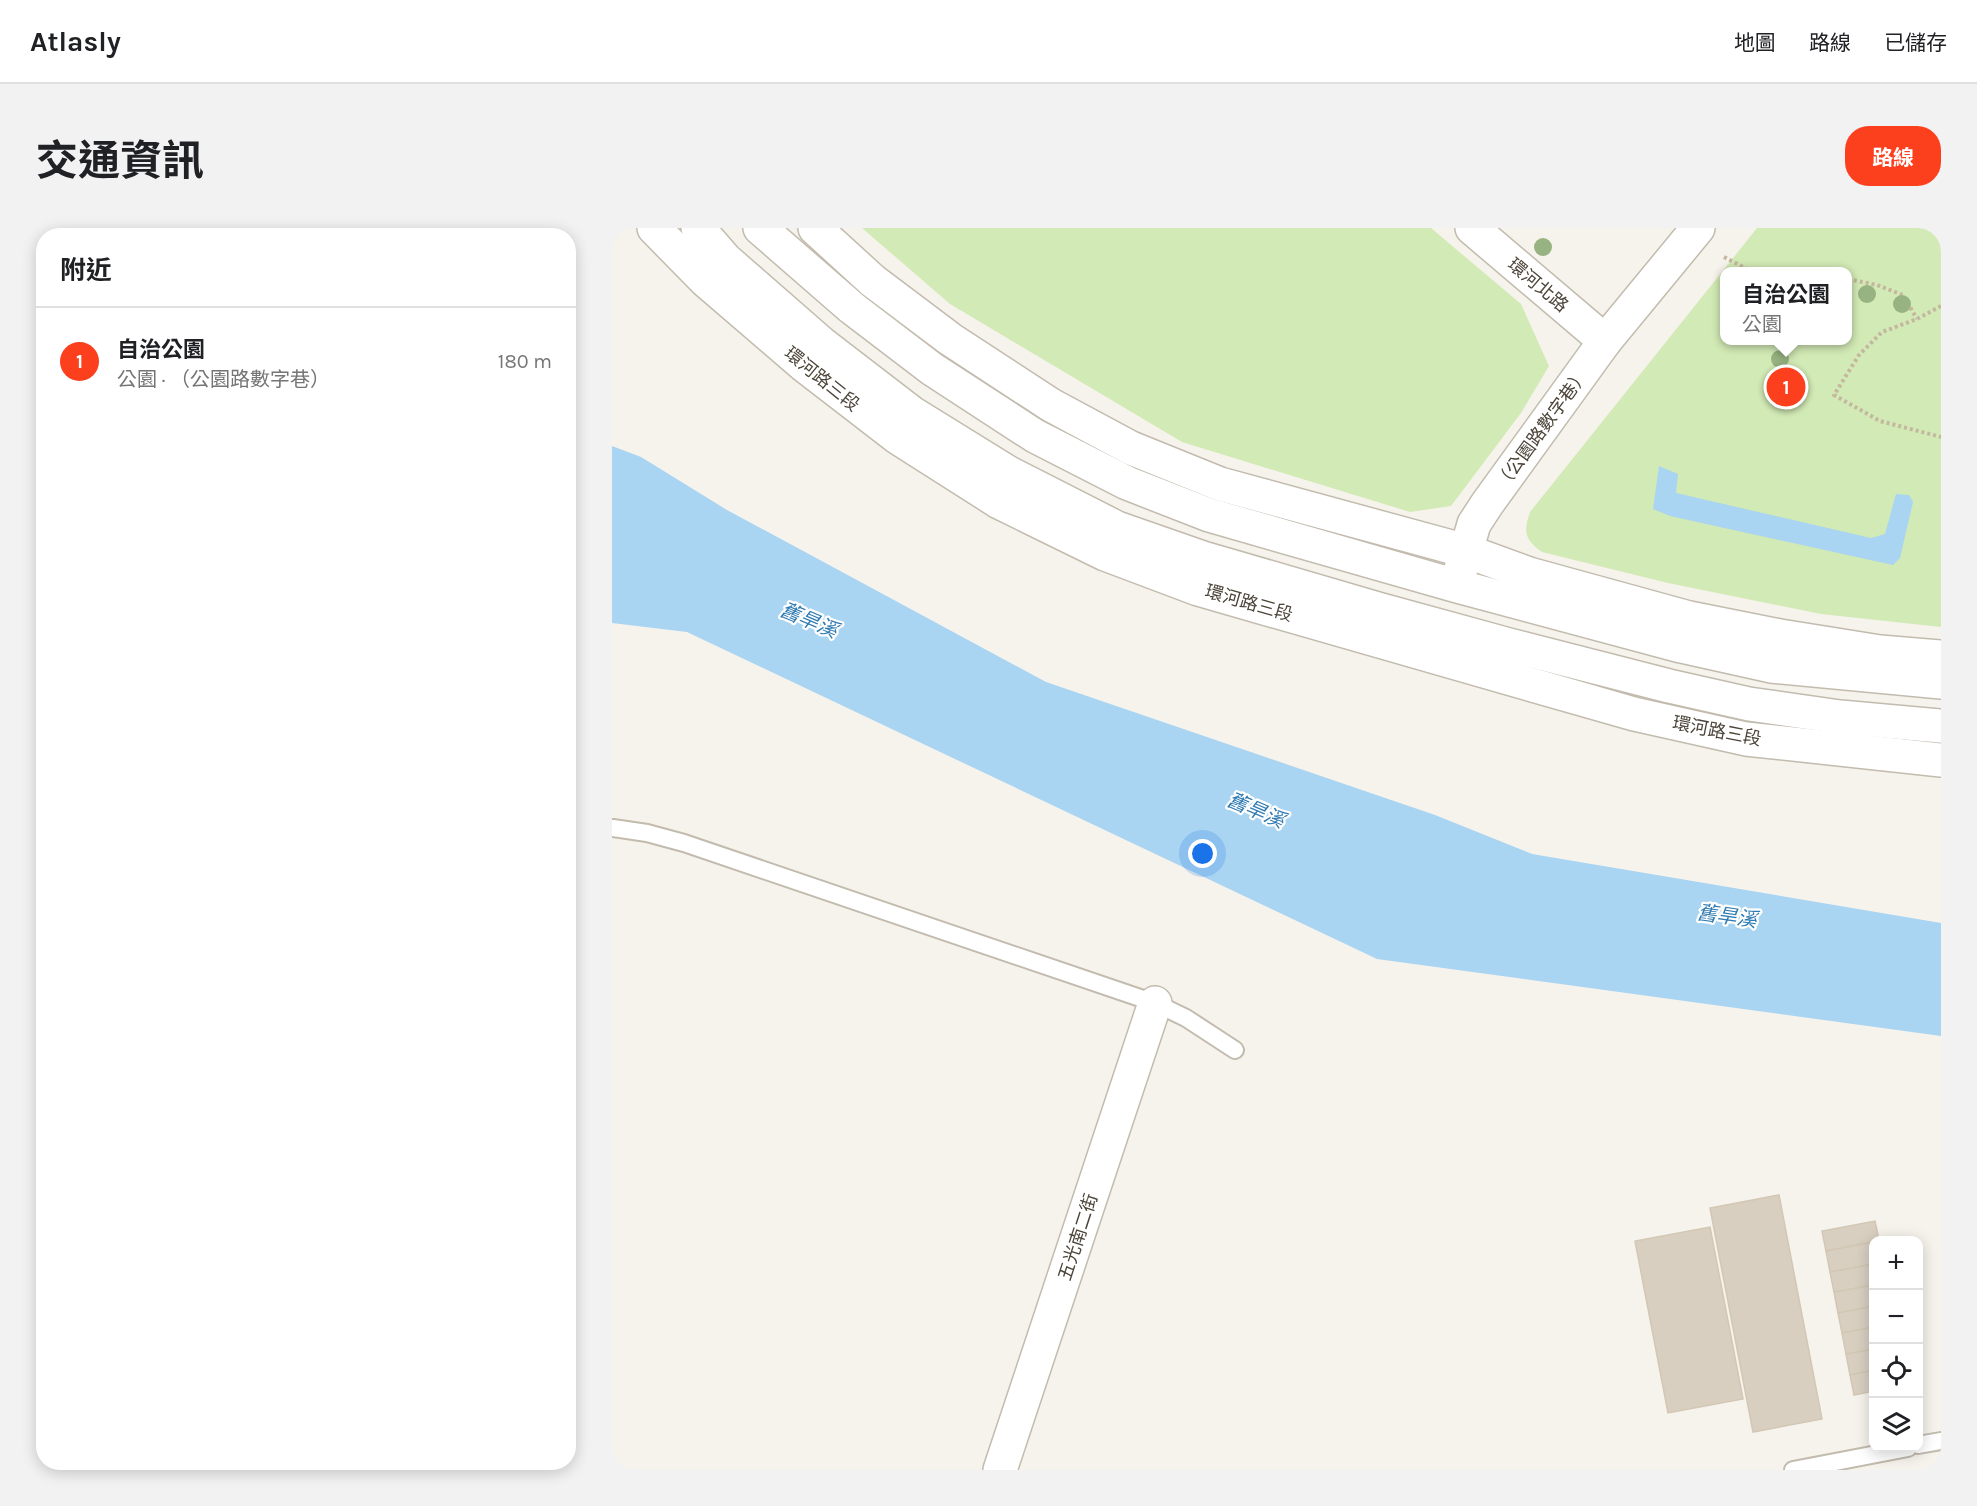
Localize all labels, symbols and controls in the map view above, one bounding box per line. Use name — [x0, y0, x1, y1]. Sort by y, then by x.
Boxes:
text: Atlasly — [30, 25, 121, 58]
text: 地圖 — [1734, 31, 1776, 55]
text: 路線 — [1809, 31, 1851, 55]
text: 已儲存 — [1884, 31, 1947, 55]
button: 路線 — [1845, 126, 1941, 186]
text: 交通資訊 — [36, 136, 204, 186]
street label: 環河北路 — [1503, 253, 1573, 317]
text: 附近 — [60, 255, 112, 286]
popup — [1720, 267, 1852, 345]
text: 自治公園 — [1742, 282, 1830, 308]
text: 公園 — [1742, 313, 1782, 336]
text: 自治公園 — [117, 337, 205, 363]
street label: 環河路三段 — [780, 342, 864, 416]
text: 1 — [76, 350, 83, 373]
text: 180 m — [498, 350, 552, 373]
street label: （公園路數字巷） — [1491, 364, 1593, 494]
pin: 1 — [1766, 364, 1806, 410]
text: 公園 · （公園路數字巷） — [117, 368, 330, 391]
street label: 環河路三段 — [1203, 580, 1295, 626]
water label: 舊旱溪 — [777, 598, 844, 644]
street label: 環河路三段 — [1671, 712, 1763, 750]
water label: 舊旱溪 — [1224, 788, 1291, 834]
your location — [1188, 839, 1217, 868]
water label: 舊旱溪 — [1696, 901, 1761, 932]
street label: 五光南二街 — [1054, 1191, 1102, 1283]
map controls — [1869, 1236, 1923, 1452]
button: + — [1869, 1236, 1923, 1290]
button: − — [1869, 1290, 1923, 1344]
button: locate — [1869, 1344, 1923, 1398]
button: layers — [1869, 1398, 1923, 1452]

